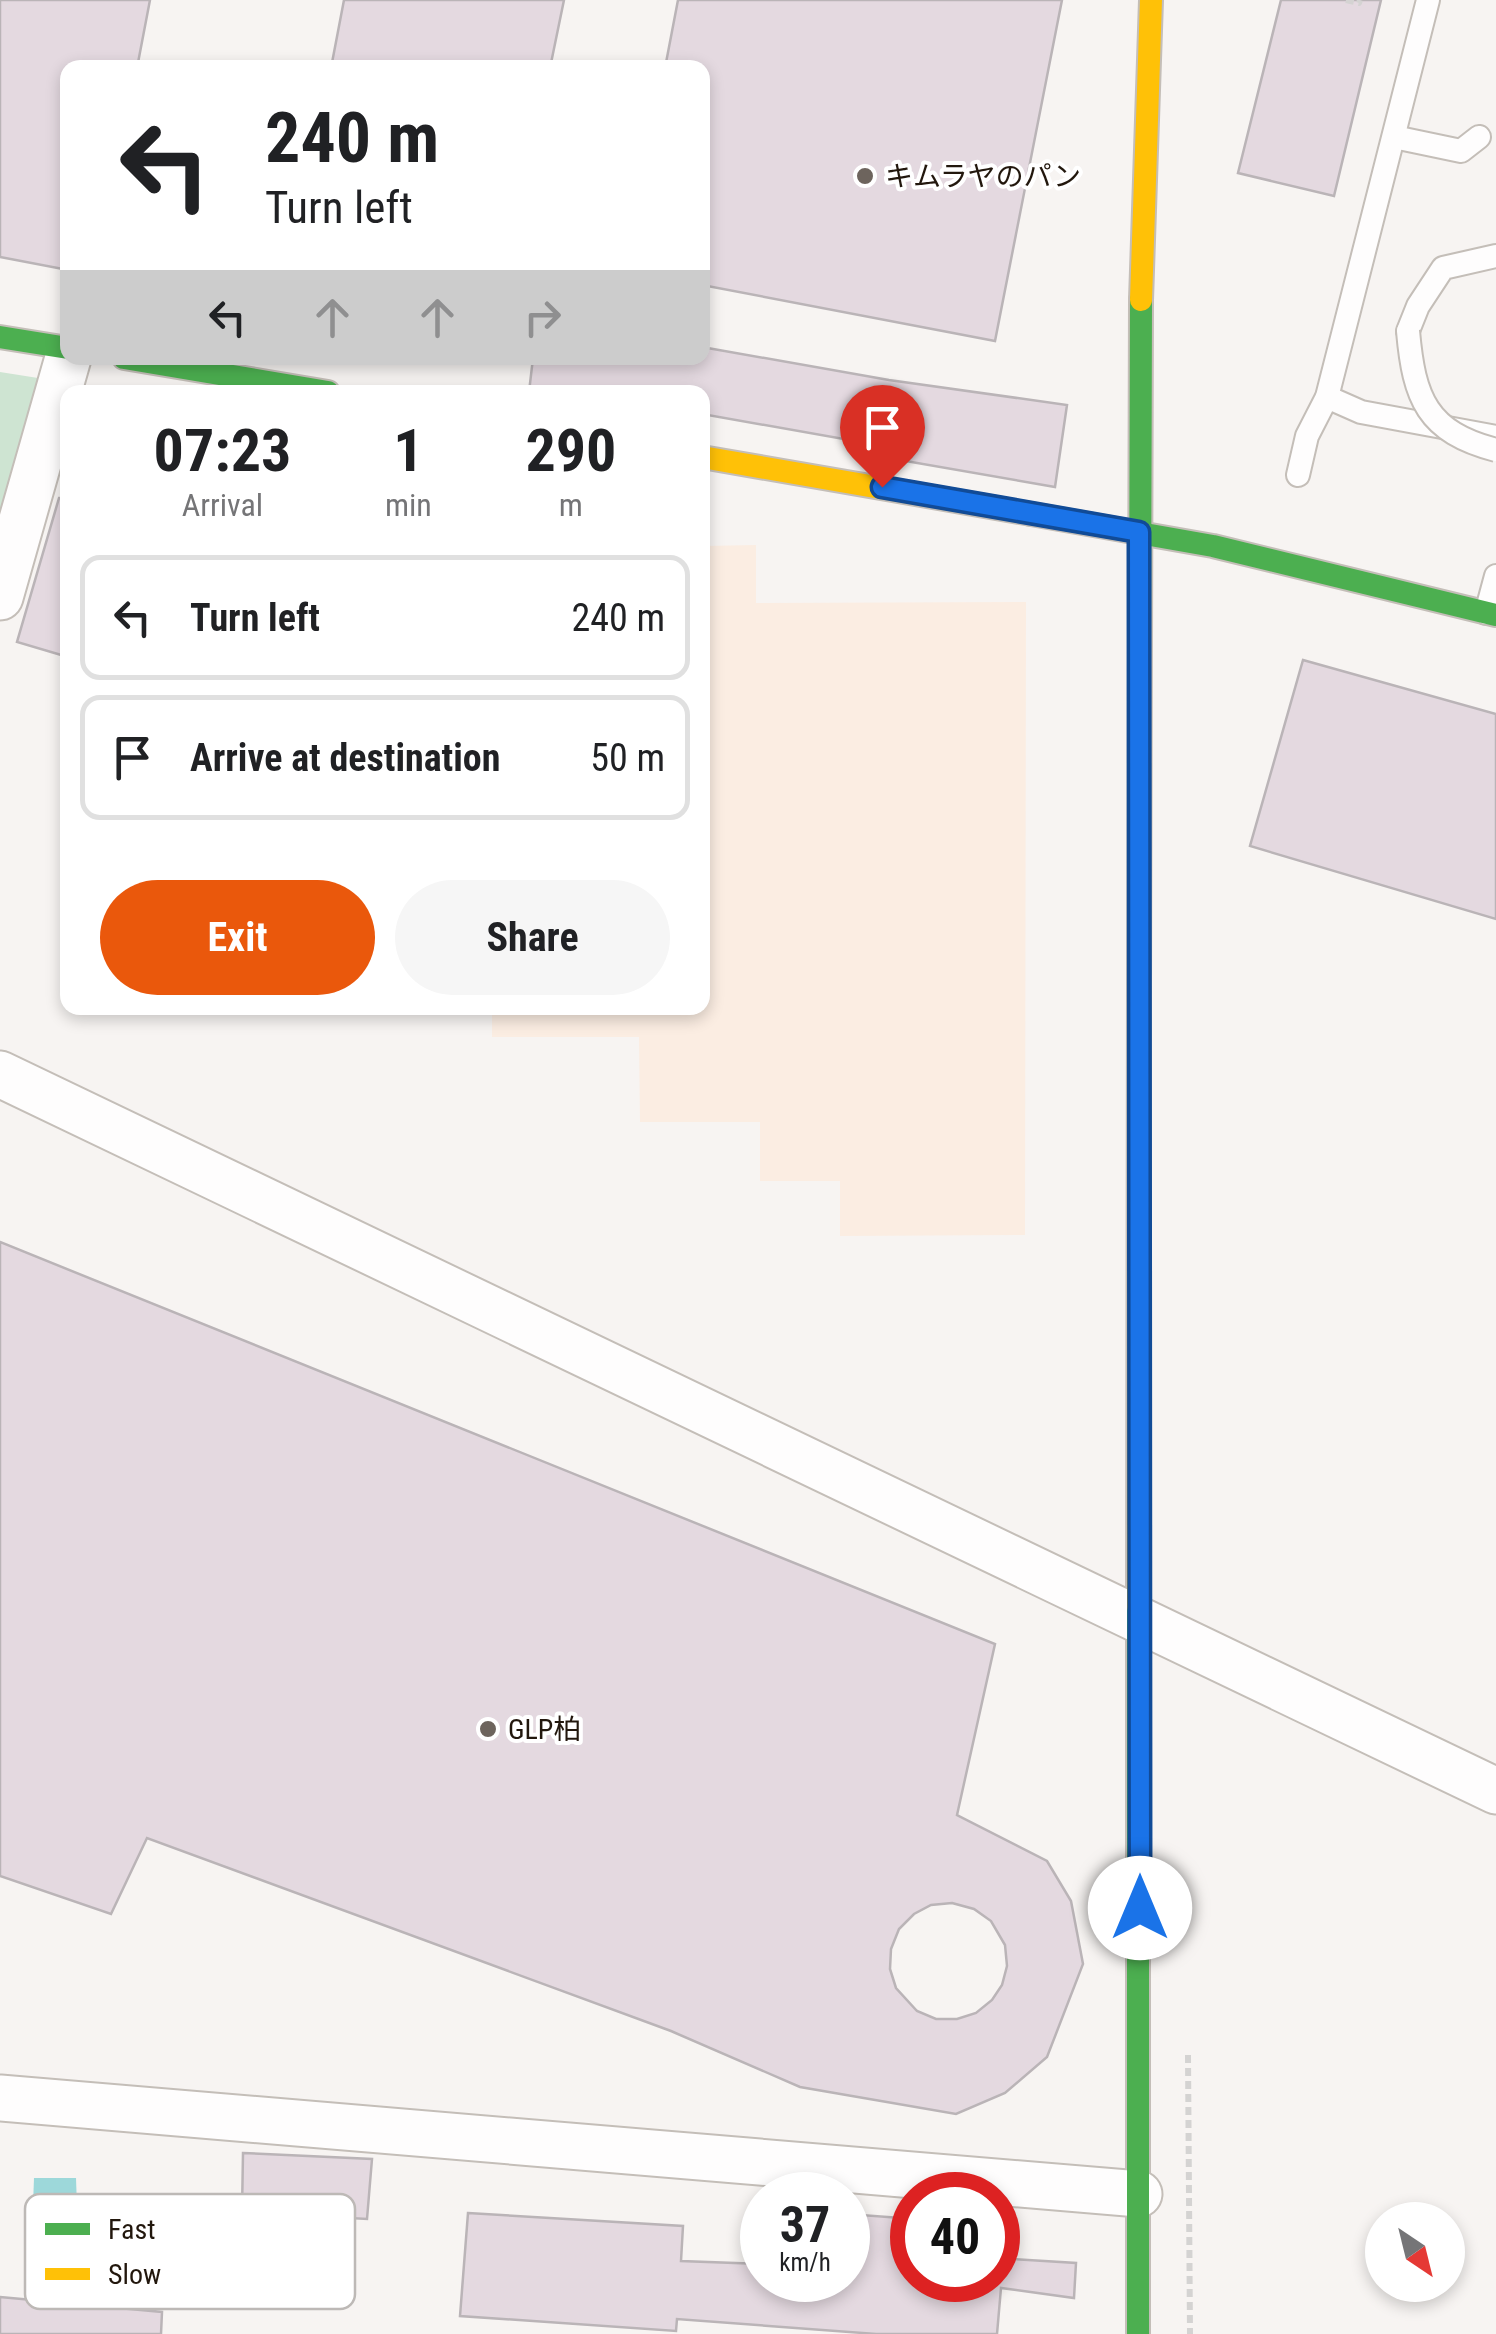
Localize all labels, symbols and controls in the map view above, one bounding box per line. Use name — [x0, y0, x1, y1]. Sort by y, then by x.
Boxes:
text: 240 m — [265, 97, 439, 179]
icon: left — [100, 100, 230, 230]
place label: キムラヤのパン — [885, 160, 1081, 193]
marker: キムラヤのパン — [854, 165, 876, 187]
text: Turn left — [265, 181, 413, 234]
icon: left — [200, 290, 255, 345]
icon: ahead — [305, 290, 360, 345]
icon: ahead — [410, 290, 465, 345]
icon: right — [515, 290, 570, 345]
pin — [840, 385, 925, 488]
icon: arrive — [855, 400, 910, 455]
text: 07:23 — [154, 415, 291, 486]
text: 1 — [393, 415, 424, 486]
text: 290 — [525, 415, 616, 486]
text: Arrival — [182, 486, 263, 524]
text: min — [385, 486, 432, 524]
text: m — [559, 486, 583, 524]
icon: left — [105, 590, 160, 645]
text: Turn left — [190, 596, 320, 640]
text: 240 m — [571, 596, 665, 640]
icon: arrive — [105, 730, 160, 785]
text: Arrive at destination — [190, 736, 500, 780]
text: 50 m — [590, 736, 665, 780]
button: Exit — [100, 880, 375, 995]
button: Share — [395, 880, 670, 995]
place label: GLP柏 — [508, 1713, 581, 1746]
marker: GLP柏 — [477, 1718, 499, 1740]
position arrow — [1088, 1856, 1192, 1960]
speed limit sign: 40 — [890, 2172, 1020, 2302]
legend — [25, 2194, 355, 2309]
text: 37 — [780, 2196, 830, 2254]
north arrow — [1365, 2202, 1465, 2302]
map controls — [1365, 2202, 1465, 2302]
text: Fast — [108, 2213, 155, 2246]
text: km/h — [779, 2248, 831, 2277]
text: Slow — [108, 2258, 161, 2291]

